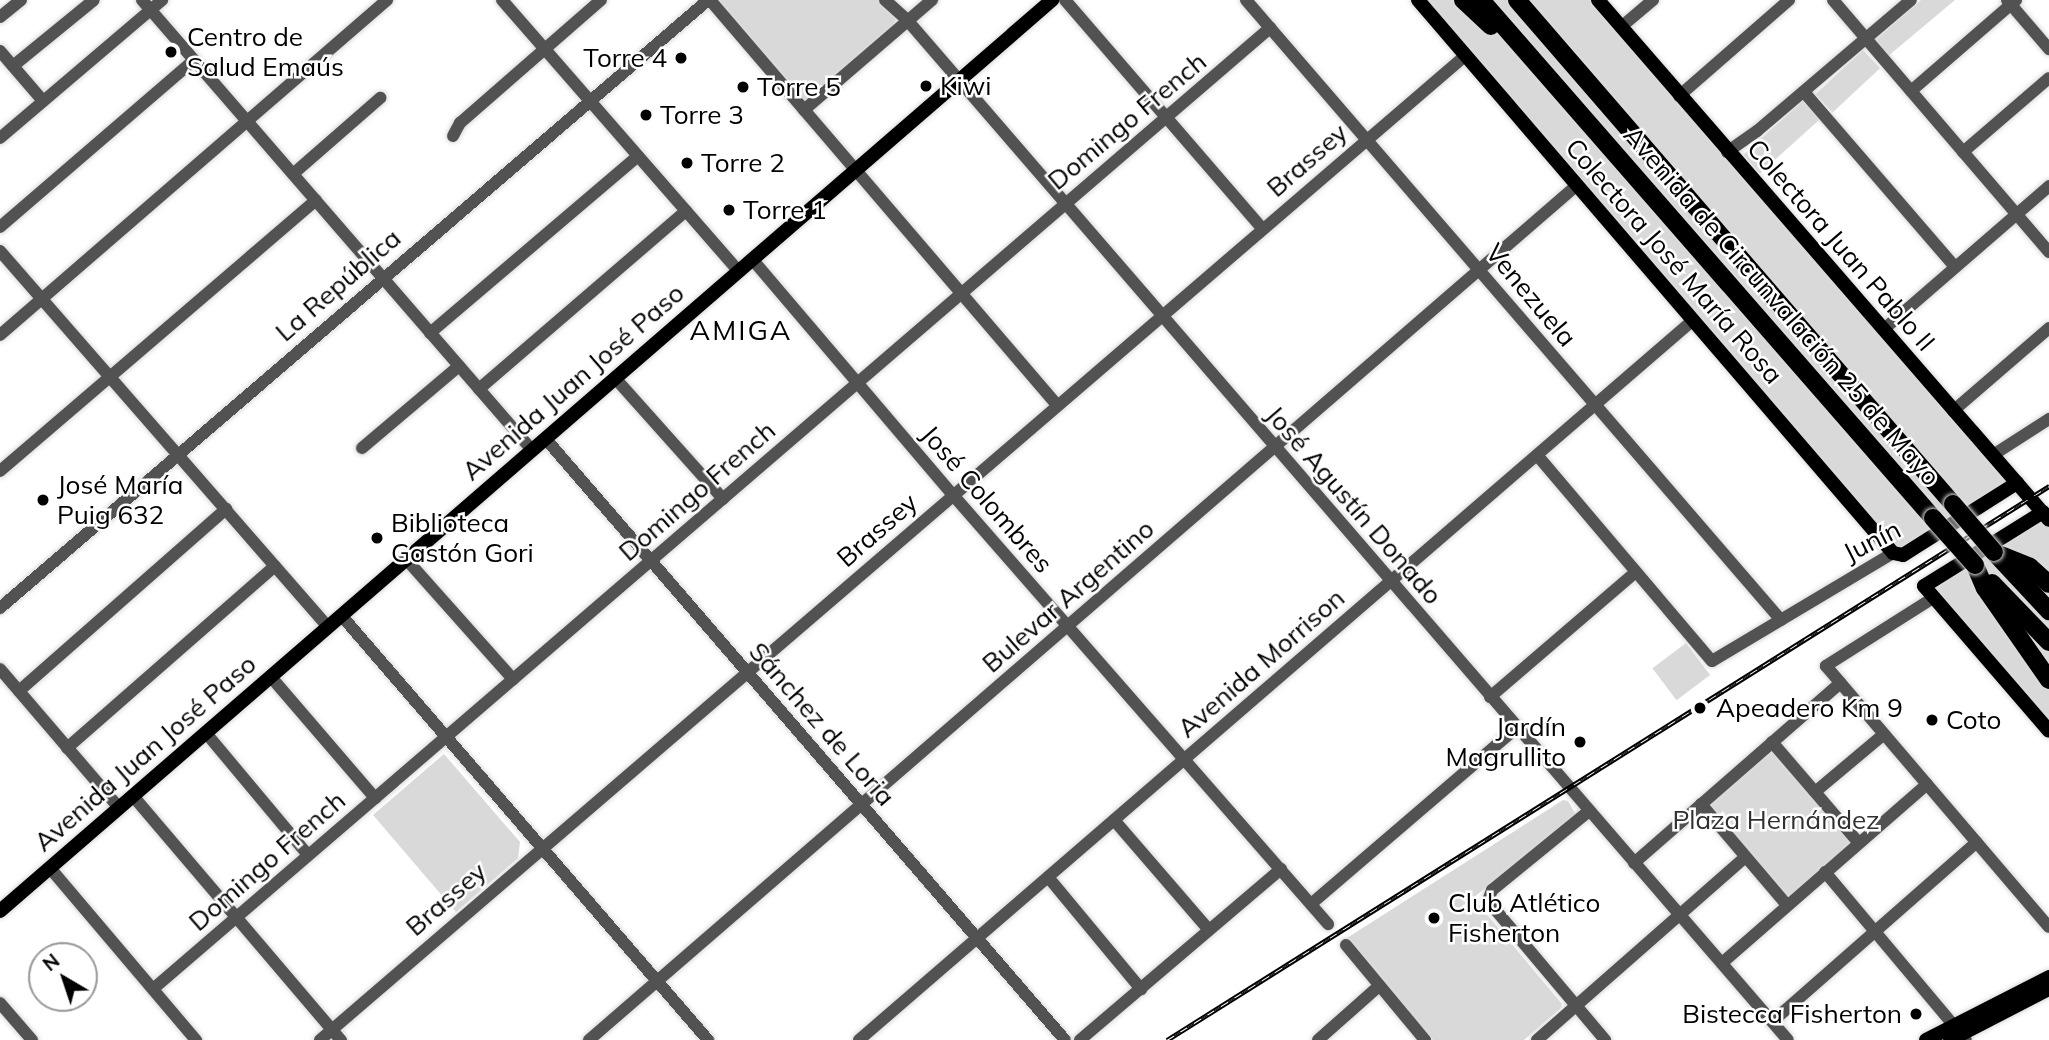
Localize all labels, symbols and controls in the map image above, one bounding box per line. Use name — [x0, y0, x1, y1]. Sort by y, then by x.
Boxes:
place label: Centro de Salud Emaús — [187, 21, 344, 82]
marker: Centro de Salud Emaús — [161, 42, 181, 62]
place label: Torre 4 — [583, 42, 667, 74]
street label: Domingo French — [1042, 46, 1212, 196]
marker: Torre 4 — [673, 50, 689, 66]
place label: Kiwi — [940, 70, 991, 102]
place label: Torre 5 — [757, 71, 841, 103]
marker: Kiwi — [918, 78, 934, 94]
marker: Torre 5 — [735, 79, 751, 95]
place label: Torre 3 — [660, 99, 744, 131]
marker: Torre 3 — [638, 107, 654, 123]
street label: Brassey — [1260, 117, 1354, 203]
street label: Avenida de Circunvalación 25 de Mayo — [1617, 120, 1947, 492]
street label: Colectora José María Rosa — [1559, 132, 1789, 390]
street label: Colectora Juan Pablo II — [1741, 133, 1941, 357]
place label: Torre 2 — [701, 147, 785, 179]
marker: Torre 2 — [679, 155, 695, 171]
place label: Torre 1 — [743, 194, 827, 226]
marker: Torre 1 — [721, 202, 737, 218]
street label: La República — [269, 222, 407, 348]
street label: Venezuela — [1479, 237, 1583, 353]
street label: Avenida Juan José Paso — [456, 277, 690, 487]
district label: AMIGA — [690, 313, 792, 347]
street label: José Agustín Donado — [1259, 399, 1449, 611]
street label: Domingo French — [612, 415, 782, 567]
street label: José Colombres — [915, 419, 1059, 579]
place label: José María Puig 632 — [57, 469, 183, 530]
street label: Brassey — [830, 487, 924, 573]
marker: José María Puig 632 — [35, 492, 51, 508]
place label: Biblioteca Gastón Gori — [391, 507, 534, 568]
street label: Bulevar Argentino — [976, 513, 1160, 679]
street label: Junín — [1838, 513, 1906, 569]
marker: Biblioteca Gastón Gori — [369, 530, 385, 546]
street label: Avenida Morrison — [1171, 582, 1351, 744]
street label: Sánchez de Loria — [743, 636, 901, 812]
street label: Avenida Juan José Paso — [28, 648, 262, 858]
place label: Apeadero Km 9 — [1716, 692, 1903, 724]
marker: Apeadero Km 9 — [1690, 698, 1710, 718]
place label: Coto — [1946, 704, 2001, 736]
place label: Jardín Magrullito — [1446, 711, 1566, 772]
marker: Coto — [1924, 712, 1940, 728]
marker: Jardín Magrullito — [1572, 734, 1588, 750]
street label: Domingo French — [182, 785, 352, 937]
park label: Plaza Hernández — [1672, 804, 1880, 836]
street label: Brassey — [399, 856, 493, 942]
place label: Club Atlético Fisherton — [1448, 887, 1600, 948]
marker: Club Atlético Fisherton — [1426, 910, 1442, 926]
north arrow — [28, 942, 98, 1012]
text: N — [38, 948, 64, 976]
place label: Bistecca Fisherton — [1682, 998, 1902, 1030]
marker: Bistecca Fisherton — [1908, 1006, 1924, 1022]

